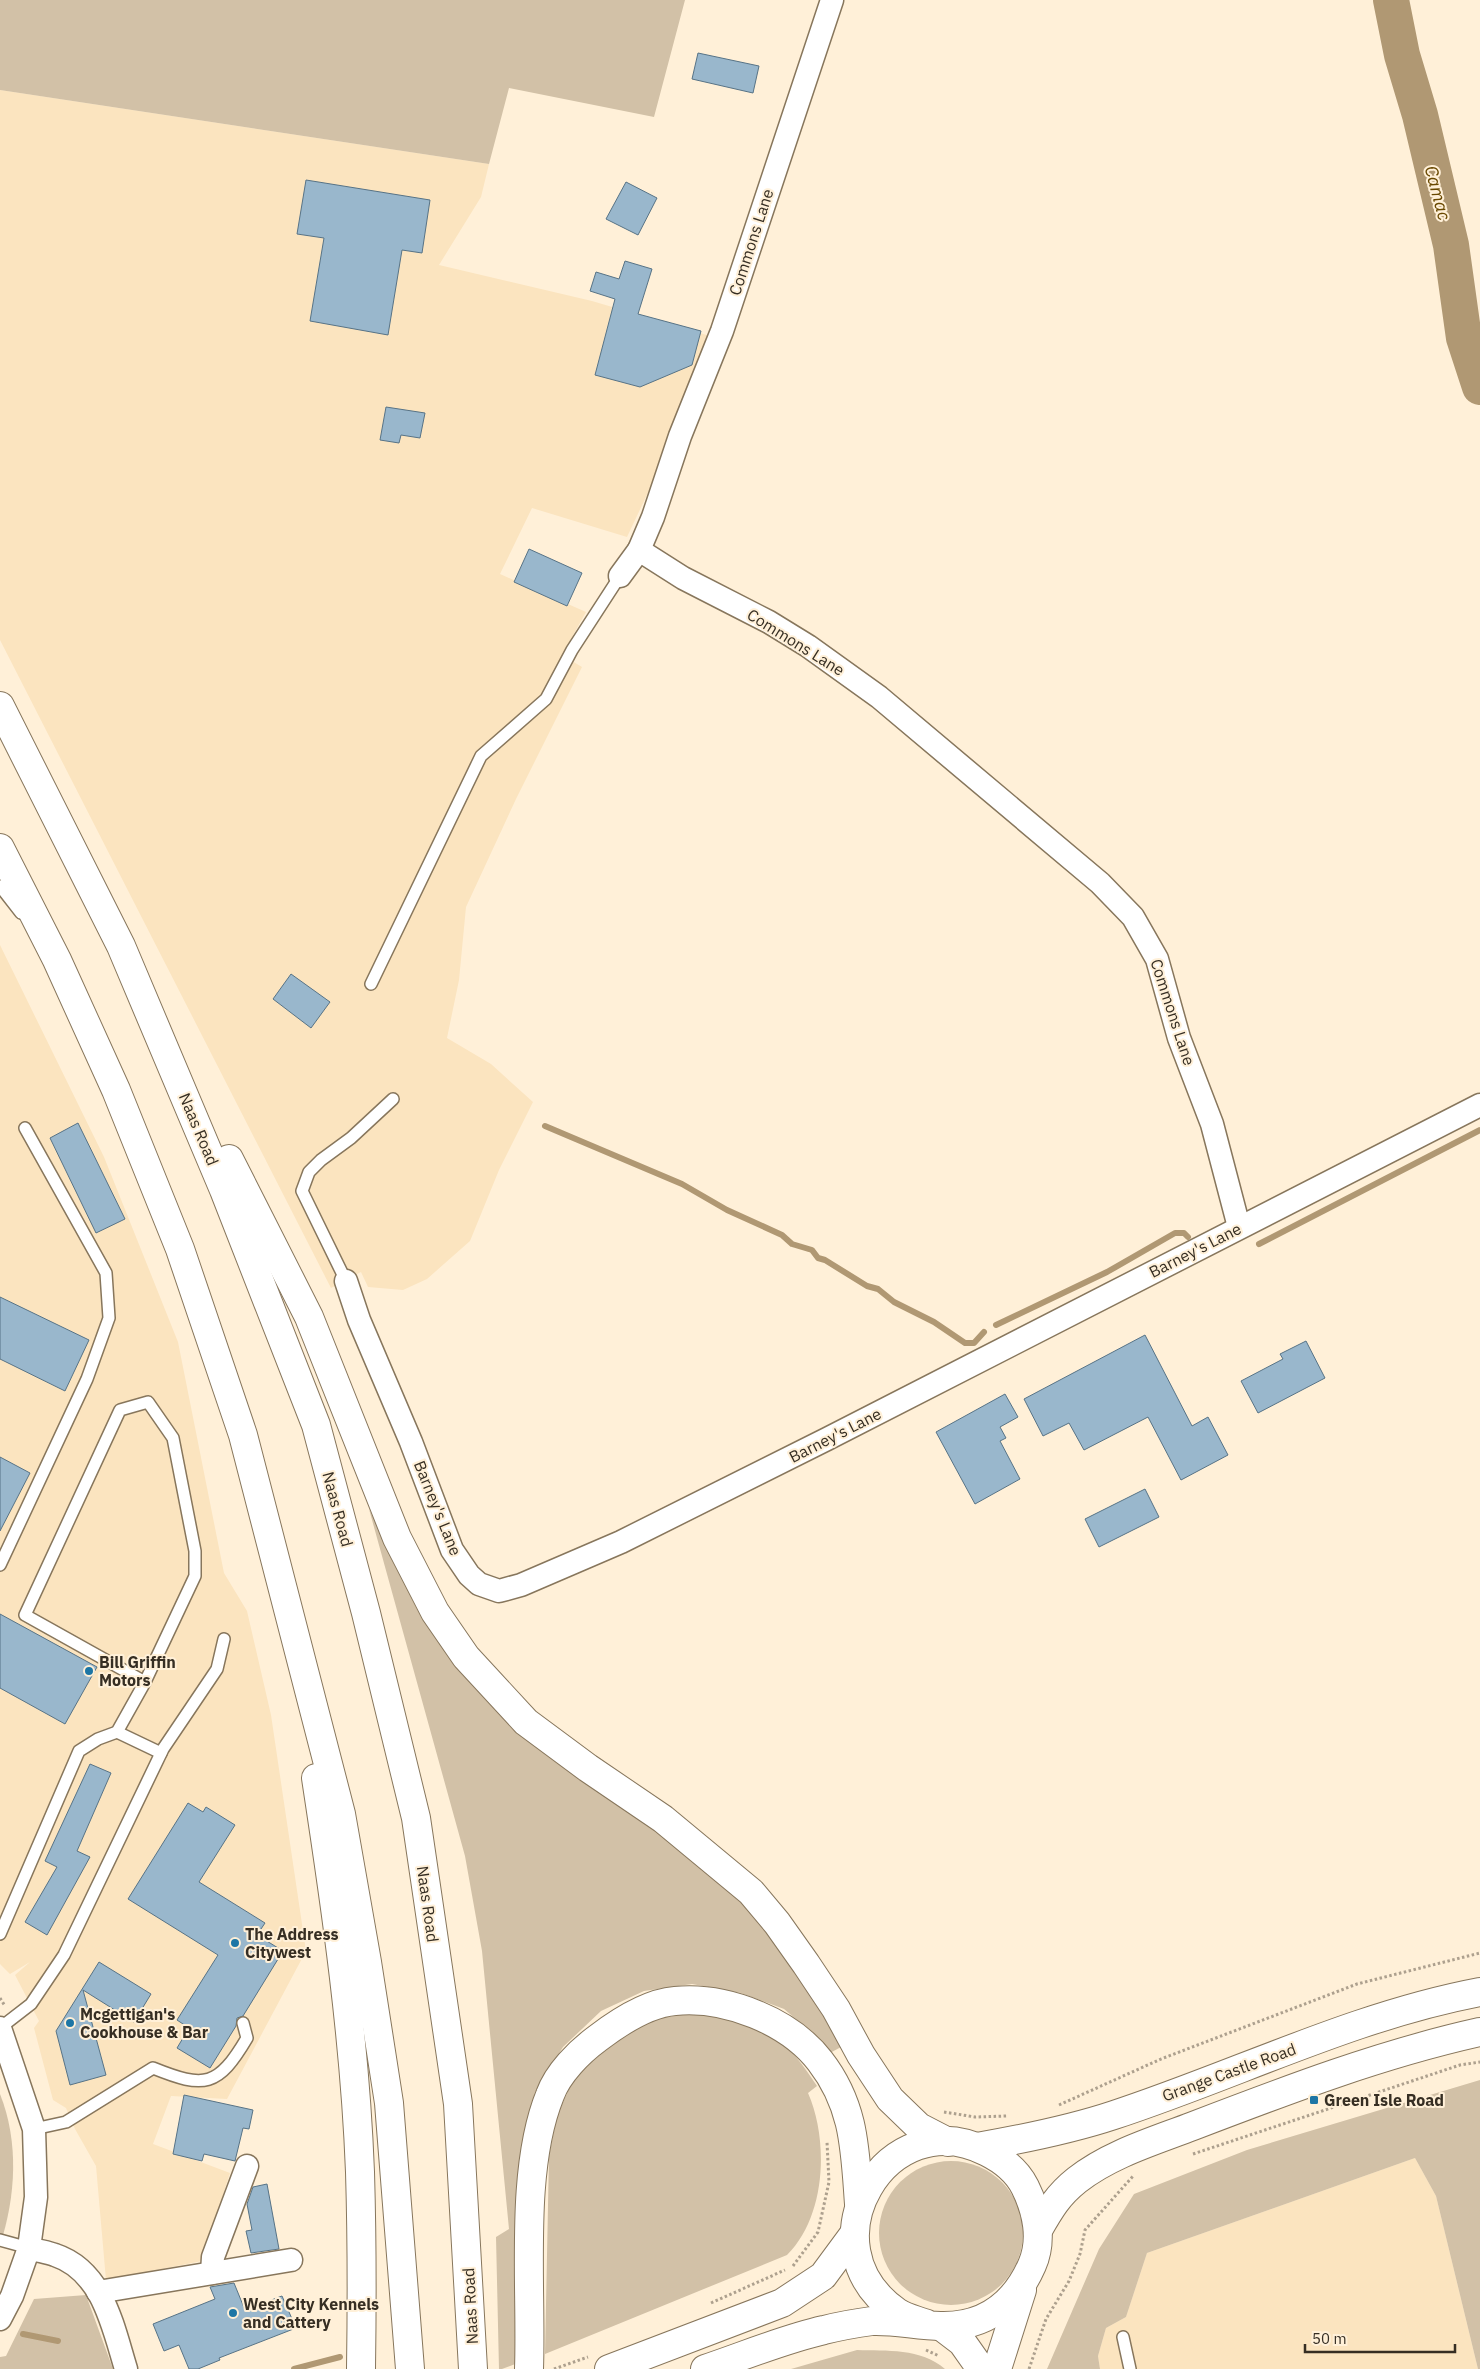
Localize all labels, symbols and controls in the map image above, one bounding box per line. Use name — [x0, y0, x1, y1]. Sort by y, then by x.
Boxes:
water label: Camac — [1420, 163, 1456, 223]
street label: Commons Lane — [724, 186, 778, 298]
street label: Commons Lane — [744, 604, 848, 680]
street label: Commons Lane — [1146, 956, 1200, 1068]
street label: Naas Road — [175, 1090, 223, 1168]
street label: Barney's Lane — [1146, 1218, 1245, 1282]
street label: Barney's Lane — [786, 1403, 885, 1467]
street label: Barney's Lane — [410, 1458, 466, 1559]
street label: Naas Road — [318, 1469, 358, 1549]
place label: Bill Griffin Motors — [99, 1652, 176, 1690]
marker: Bill Griffin Motors — [83, 1665, 95, 1677]
street label: Naas Road — [413, 1865, 443, 1943]
place label: The Address Citywest — [245, 1924, 338, 1962]
marker: The Address Citywest — [229, 1937, 241, 1949]
place label: Mcgettigan's Cookhouse & Bar — [80, 2004, 209, 2042]
marker: Mcgettigan's Cookhouse & Bar — [64, 2017, 76, 2029]
street label: Grange Castle Road — [1159, 2038, 1299, 2106]
place label: Green Isle Road — [1324, 2090, 1444, 2110]
marker: Green Isle Road — [1308, 2094, 1320, 2106]
street label: Naas Road — [458, 2267, 482, 2345]
place label: West City Kennels and Cattery — [243, 2294, 379, 2332]
marker: West City Kennels and Cattery — [227, 2307, 239, 2319]
scale bar — [1305, 2322, 1455, 2354]
text: 50 m — [1312, 2329, 1347, 2348]

